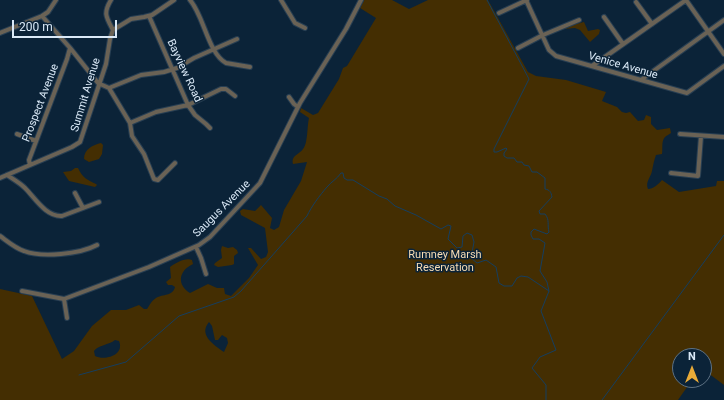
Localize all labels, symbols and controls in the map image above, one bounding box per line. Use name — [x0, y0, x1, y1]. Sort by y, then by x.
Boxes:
scale bar — [14, 12, 119, 38]
text: 200 m — [19, 20, 53, 34]
street label: Bayview Road — [164, 37, 204, 105]
street label: Venice Avenue — [587, 50, 659, 82]
street label: Summit Avenue — [68, 56, 104, 134]
street label: Prospect Avenue — [20, 62, 62, 144]
street label: Saugus Avenue — [191, 178, 253, 240]
park label: Rumney Marsh Reservation — [408, 248, 482, 274]
north arrow — [672, 348, 712, 388]
text: N — [688, 350, 696, 363]

